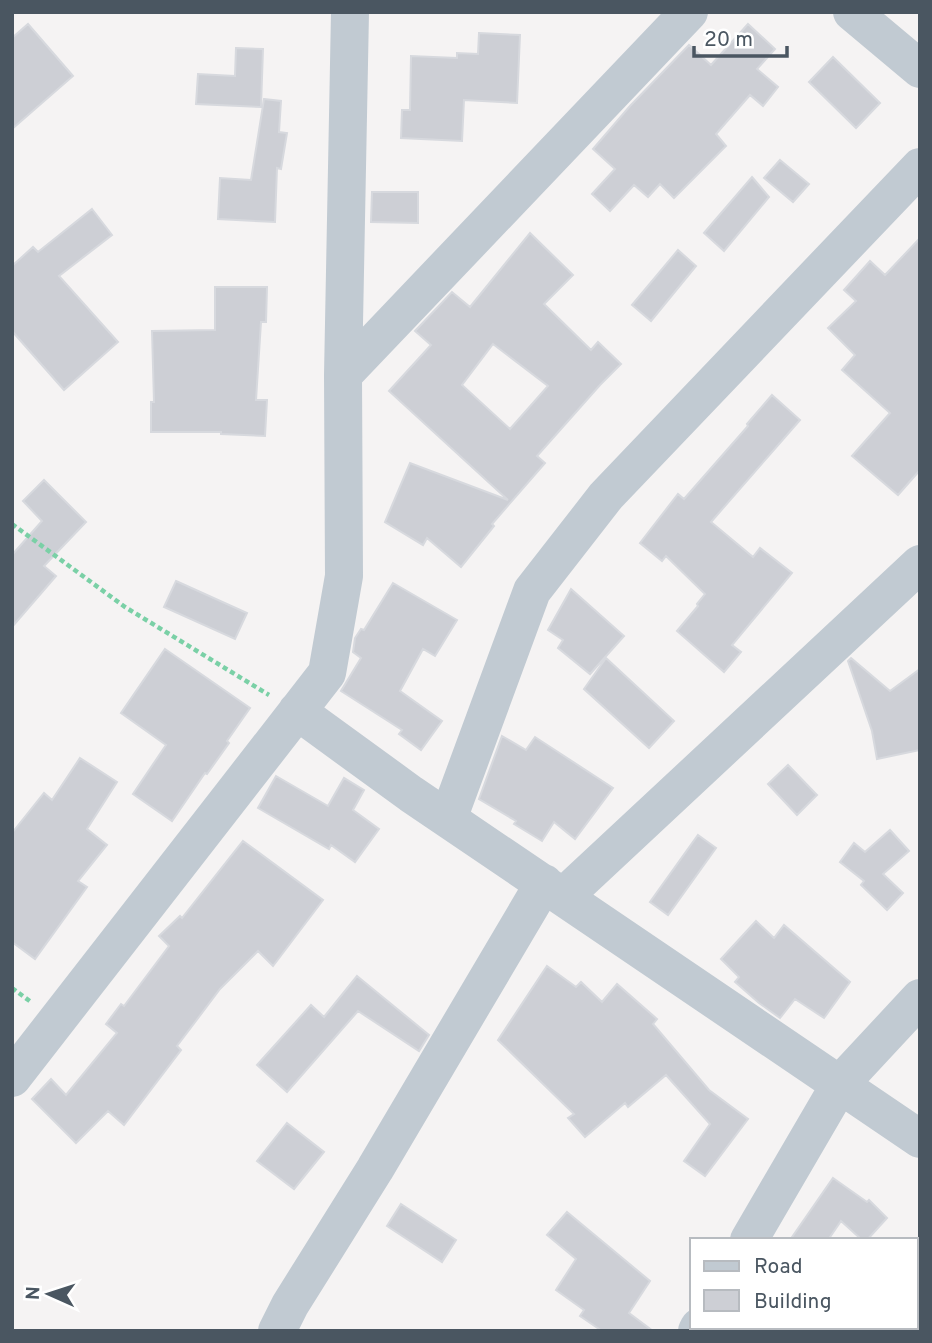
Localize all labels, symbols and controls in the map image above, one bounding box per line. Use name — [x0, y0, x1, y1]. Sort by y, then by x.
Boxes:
scale bar — [694, 14, 787, 58]
text: 20 m — [704, 27, 753, 54]
legend — [690, 1238, 918, 1329]
text: Road — [754, 1254, 803, 1281]
north arrow — [14, 1259, 84, 1329]
text: N — [22, 1286, 46, 1301]
text: Building — [754, 1289, 832, 1316]

